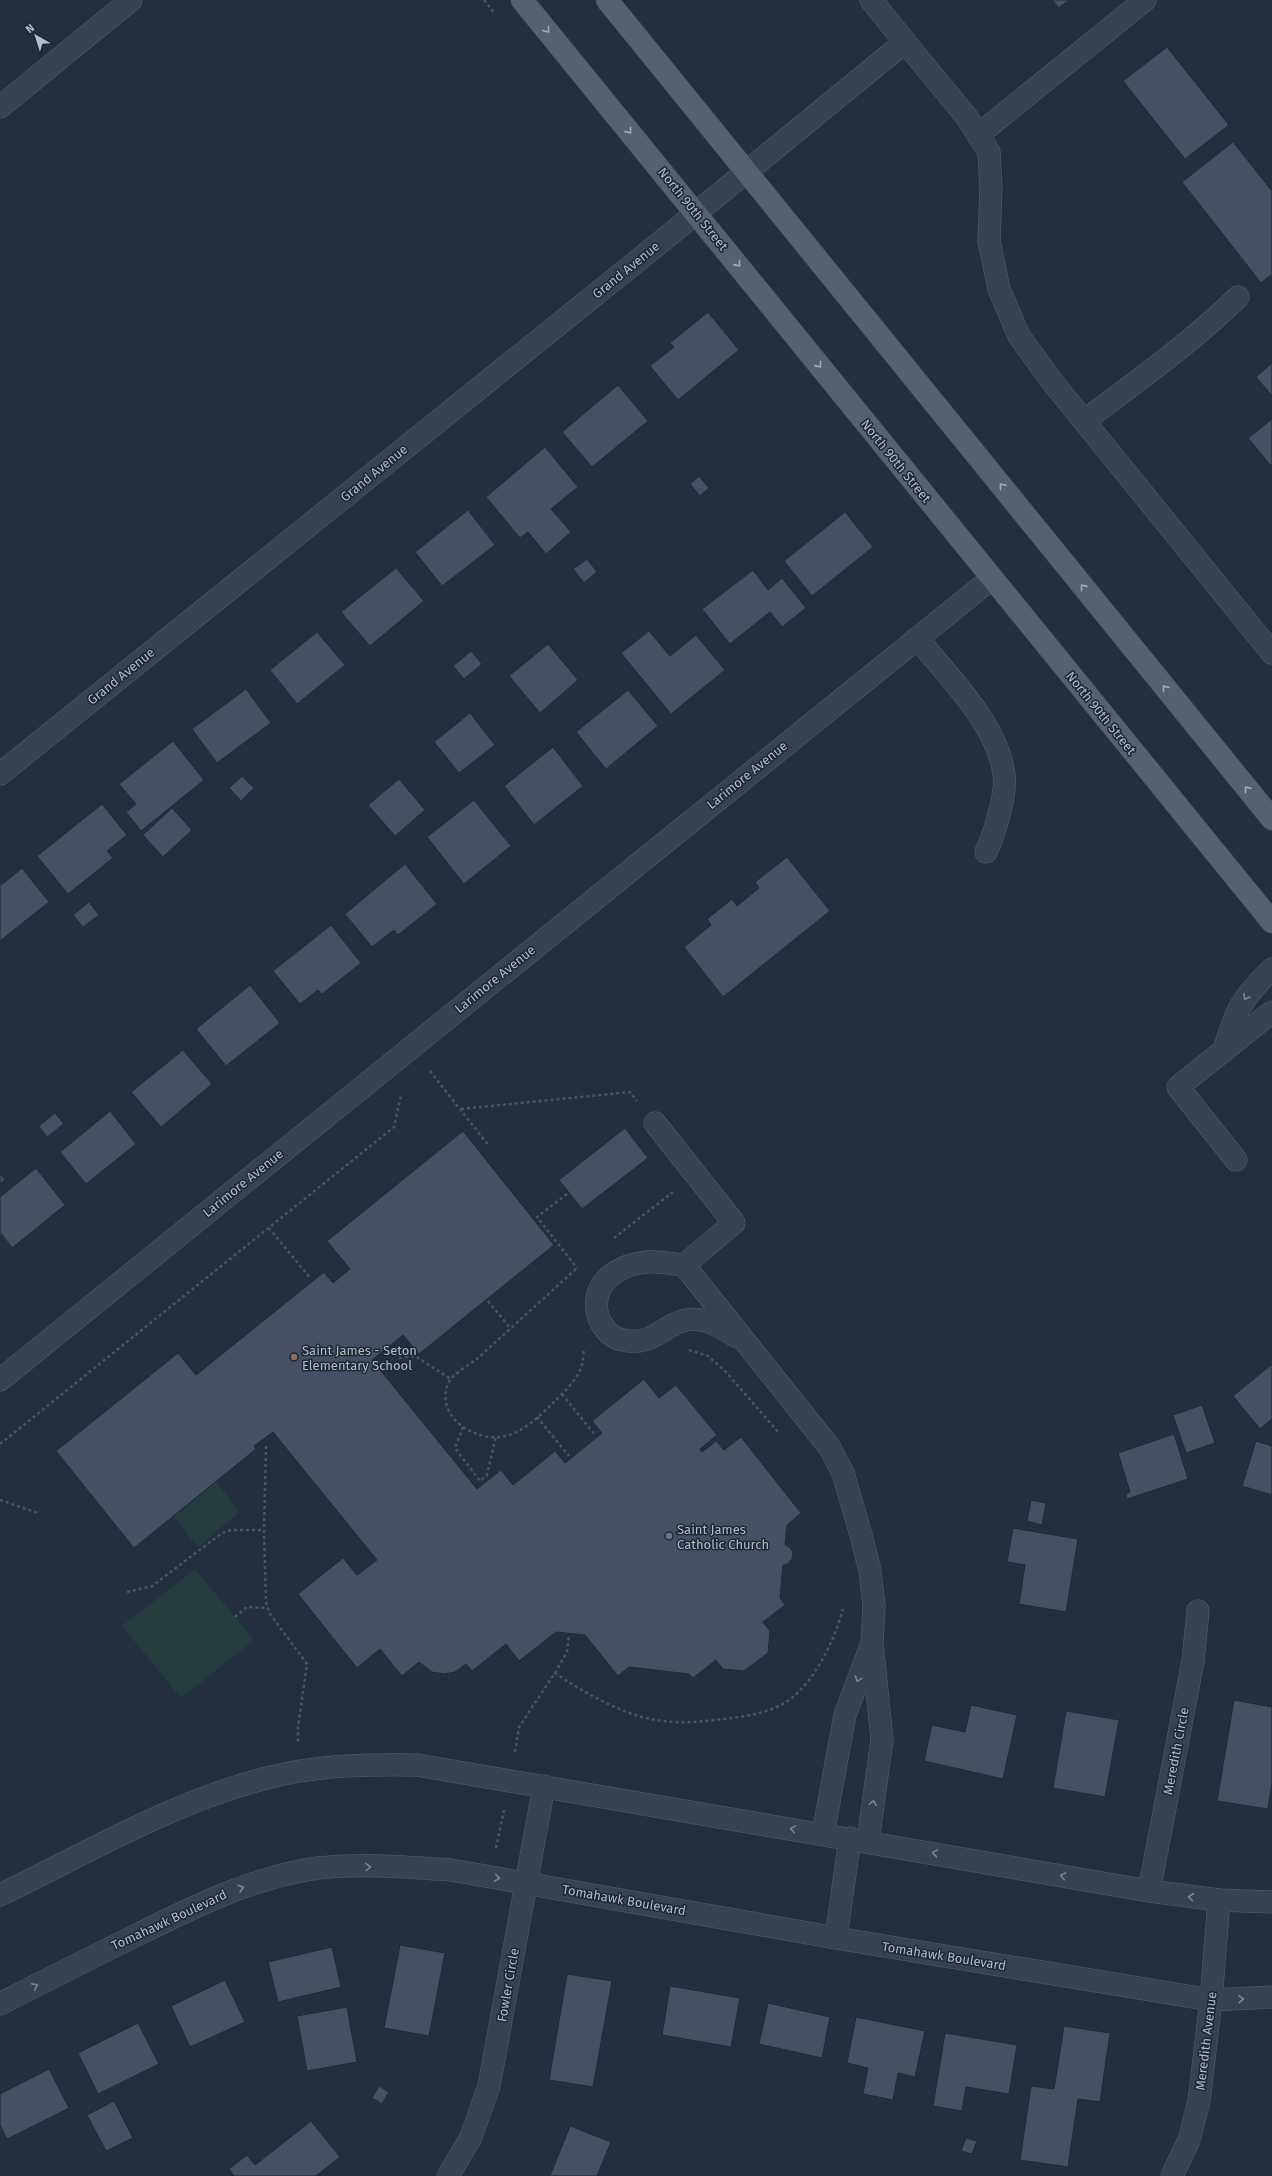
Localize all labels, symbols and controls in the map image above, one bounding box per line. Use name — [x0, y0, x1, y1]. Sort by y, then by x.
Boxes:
north arrow — [16, 16, 56, 56]
text: N — [23, 21, 37, 36]
one-way arrow — [542, 26, 549, 33]
one-way arrow — [625, 126, 632, 133]
street label: North 90th Street — [655, 165, 731, 254]
street label: Grand Avenue — [589, 238, 663, 302]
one-way arrow — [733, 260, 740, 267]
one-way arrow — [815, 361, 822, 368]
street label: North 90th Street — [858, 417, 934, 506]
street label: Grand Avenue — [337, 441, 411, 505]
one-way arrow — [999, 484, 1006, 491]
one-way arrow — [1081, 585, 1088, 592]
street label: Grand Avenue — [84, 644, 158, 708]
street label: North 90th Street — [1063, 669, 1139, 758]
one-way arrow — [1163, 686, 1170, 693]
street label: Larimore Avenue — [704, 738, 790, 812]
one-way arrow — [1245, 787, 1252, 794]
street label: Larimore Avenue — [452, 942, 538, 1016]
one-way arrow — [1243, 993, 1250, 1000]
street label: Larimore Avenue — [200, 1146, 286, 1220]
place label: Saint James - Seton Elementary School — [302, 1343, 417, 1373]
marker: Saint James - Seton Elementary School — [289, 1352, 299, 1362]
place label: Saint James Catholic Church — [677, 1522, 769, 1552]
marker: Saint James Catholic Church — [664, 1531, 674, 1541]
one-way arrow — [855, 1676, 863, 1683]
street label: Meredith Circle — [1160, 1706, 1192, 1796]
one-way arrow — [868, 1800, 877, 1806]
one-way arrow — [790, 1825, 796, 1833]
one-way arrow — [932, 1849, 938, 1858]
one-way arrow — [365, 1863, 371, 1871]
one-way arrow — [1060, 1872, 1066, 1881]
one-way arrow — [494, 1873, 500, 1882]
street label: Tomahawk Boulevard — [561, 1882, 687, 1918]
one-way arrow — [237, 1884, 244, 1893]
street label: Tomahawk Boulevard — [109, 1887, 229, 1953]
one-way arrow — [1188, 1893, 1194, 1902]
street label: Tomahawk Boulevard — [881, 1939, 1007, 1973]
street label: Fowler Circle — [494, 1947, 522, 2023]
one-way arrow — [31, 1983, 38, 1991]
street label: Meredith Avenue — [1193, 1991, 1219, 2091]
one-way arrow — [1238, 1994, 1244, 2003]

